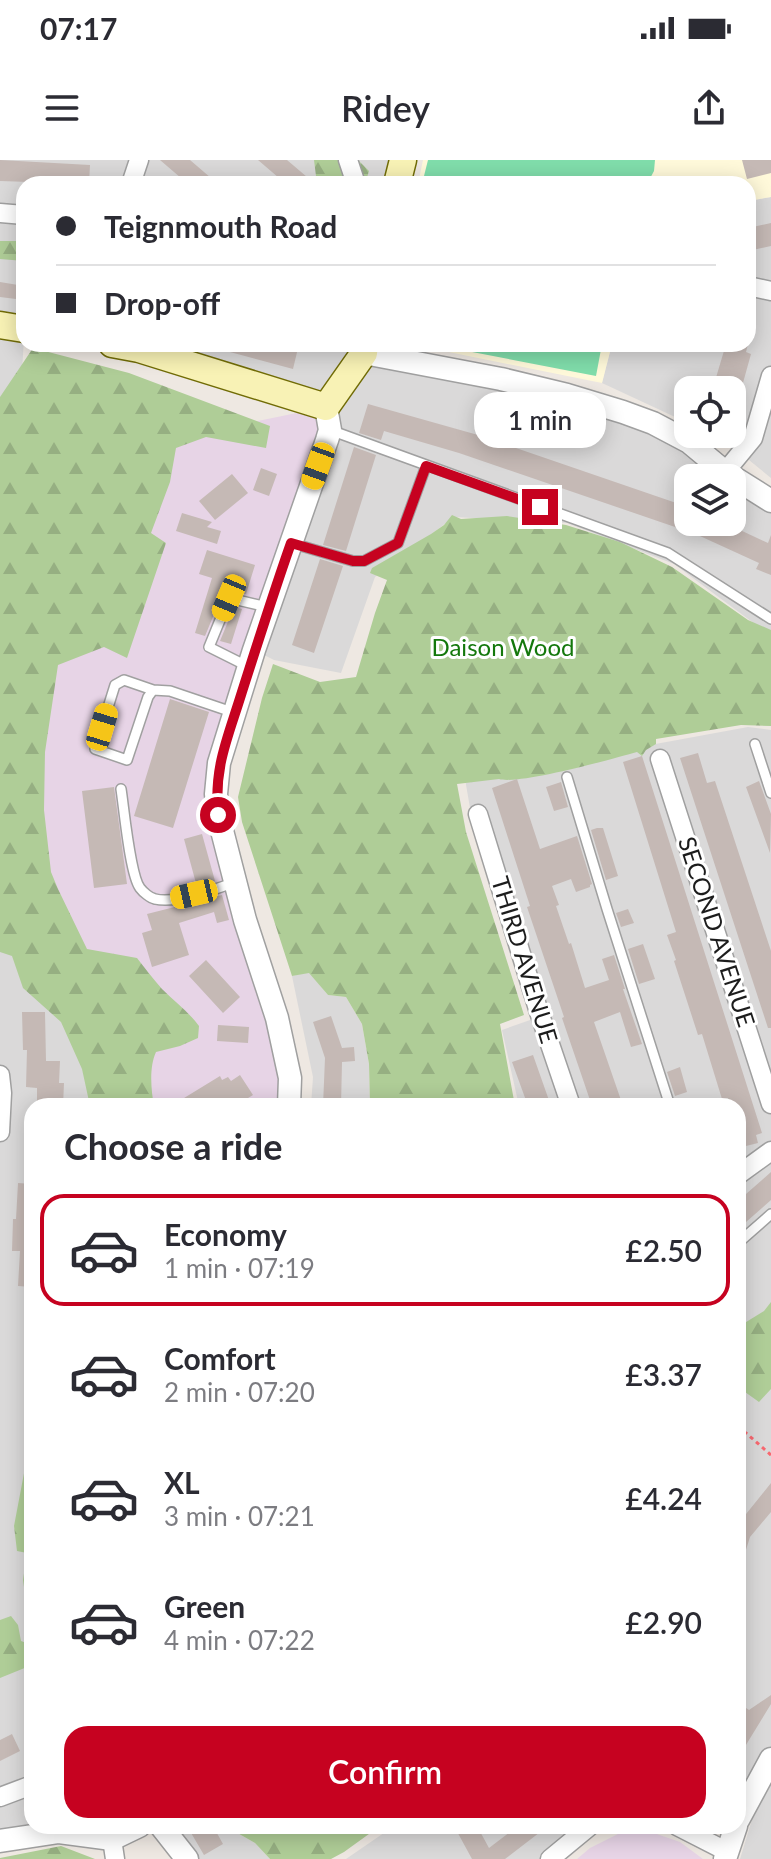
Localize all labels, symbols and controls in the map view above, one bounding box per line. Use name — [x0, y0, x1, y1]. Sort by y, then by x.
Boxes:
text: 07:17 — [40, 10, 117, 46]
icon: menu — [40, 86, 84, 130]
text: Ridey — [341, 86, 430, 130]
icon: share — [687, 86, 731, 130]
text: Teignmouth Road — [104, 208, 337, 244]
text: Drop-off — [104, 285, 220, 321]
map controls — [674, 376, 746, 536]
button: locate — [674, 376, 746, 448]
callout: 1 min — [474, 391, 606, 447]
text: 1 min — [508, 404, 572, 436]
car — [299, 439, 337, 493]
button: layers — [674, 464, 746, 536]
route end — [522, 489, 558, 525]
car — [209, 571, 249, 625]
park label: Daison Wood — [432, 632, 575, 661]
car — [84, 701, 120, 753]
route start — [200, 797, 236, 833]
street label: SECOND AVENUE — [673, 833, 762, 1030]
street label: THIRD AVENUE — [486, 873, 565, 1046]
car — [168, 877, 220, 911]
text: Choose a ride — [64, 1124, 283, 1168]
icon: car — [68, 1214, 140, 1286]
text: Economy — [164, 1216, 287, 1252]
text: £2.50 — [625, 1232, 702, 1268]
text: 1 min · 07:19 — [164, 1252, 315, 1284]
icon: car — [68, 1338, 140, 1410]
text: Comfort — [164, 1340, 276, 1376]
text: £3.37 — [625, 1356, 702, 1392]
text: 2 min · 07:20 — [164, 1376, 315, 1408]
icon: car — [68, 1462, 140, 1534]
text: XL — [164, 1464, 200, 1500]
text: £4.24 — [625, 1480, 702, 1516]
text: 3 min · 07:21 — [164, 1500, 315, 1532]
icon: car — [68, 1586, 140, 1658]
text: Green — [164, 1588, 245, 1624]
text: £2.90 — [625, 1604, 702, 1640]
text: 4 min · 07:22 — [164, 1624, 315, 1656]
button: Confirm — [64, 1726, 706, 1818]

